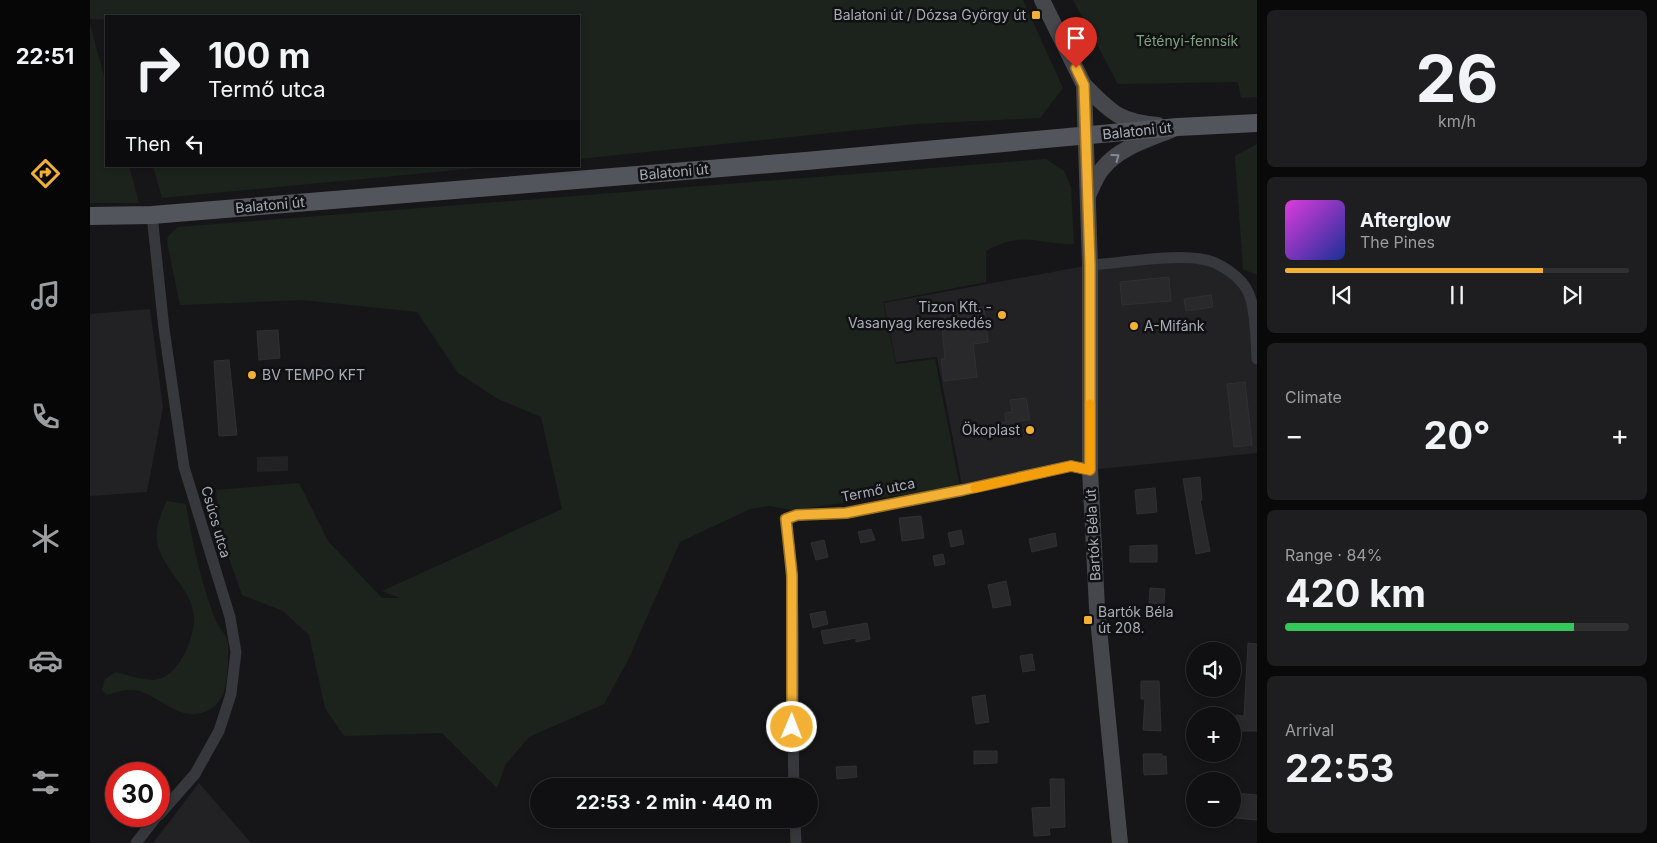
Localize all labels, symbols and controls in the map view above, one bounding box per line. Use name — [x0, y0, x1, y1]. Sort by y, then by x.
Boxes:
place label: Balatoni út / Dózsa György út — [834, 6, 1026, 23]
marker: Balatoni út / Dózsa György út — [1030, 9, 1042, 21]
pin — [1055, 17, 1097, 68]
icon: arrive — [1062, 24, 1090, 52]
park label: Tétényi-fennsík — [1136, 32, 1239, 49]
text: 100 m — [208, 34, 311, 76]
icon: right — [125, 35, 190, 100]
text: 26 — [1415, 39, 1499, 118]
text: 22:51 — [16, 43, 74, 69]
text: Termő utca — [208, 76, 326, 102]
text: km/h — [1438, 111, 1476, 131]
street label: Balatoni út — [1101, 118, 1173, 143]
icon: left — [181, 130, 209, 158]
text: Then — [125, 133, 171, 156]
one-way arrow — [1110, 154, 1119, 163]
icon: directions — [28, 156, 63, 191]
street label: Balatoni út — [639, 160, 710, 183]
street label: Balatoni út — [235, 193, 306, 216]
text: Afterglow — [1360, 209, 1451, 232]
text: The Pines — [1360, 232, 1435, 252]
icon: music — [28, 278, 63, 313]
icon: previous — [1328, 281, 1356, 309]
icon: pause — [1443, 281, 1471, 309]
icon: next — [1558, 281, 1586, 309]
place label: Tizon Kft. - Vasanyag kereskedés — [848, 298, 992, 331]
marker: Tizon Kft. - Vasanyag kereskedés — [996, 309, 1008, 321]
place label: A-Mifánk — [1144, 317, 1205, 334]
marker: A-Mifánk — [1128, 320, 1140, 332]
place label: BV TEMPO KFT — [262, 366, 365, 383]
marker: BV TEMPO KFT — [246, 369, 258, 381]
text: Climate — [1285, 387, 1342, 407]
icon: phone — [28, 399, 63, 434]
text: 20° — [1423, 412, 1491, 458]
text: − — [1285, 418, 1304, 452]
text: + — [1610, 418, 1629, 452]
place label: Ökoplast — [962, 421, 1020, 438]
marker: Ökoplast — [1024, 424, 1036, 436]
street label: Termő utca — [840, 474, 916, 505]
street label: Csúcs utca — [198, 484, 235, 560]
street label: Bartók Béla út — [1082, 488, 1103, 582]
icon: climate — [28, 521, 63, 556]
text: Range · 84% — [1285, 545, 1382, 565]
text: 420 km — [1285, 570, 1426, 616]
place label: Bartók Béla út 208. — [1098, 603, 1174, 636]
marker: Bartók Béla út 208. — [1082, 614, 1094, 626]
map controls — [1186, 642, 1241, 827]
button: sound — [1186, 642, 1241, 697]
icon: car — [28, 643, 63, 678]
position arrow — [765, 700, 817, 752]
button: + — [1186, 707, 1241, 762]
text: Arrival — [1285, 720, 1334, 740]
text: 22:53 — [1285, 745, 1394, 791]
speed limit sign: 30 — [105, 762, 170, 827]
icon: filters — [28, 765, 63, 800]
button: − — [1186, 772, 1241, 827]
text: 22:53 · 2 min · 440 m — [576, 791, 772, 814]

